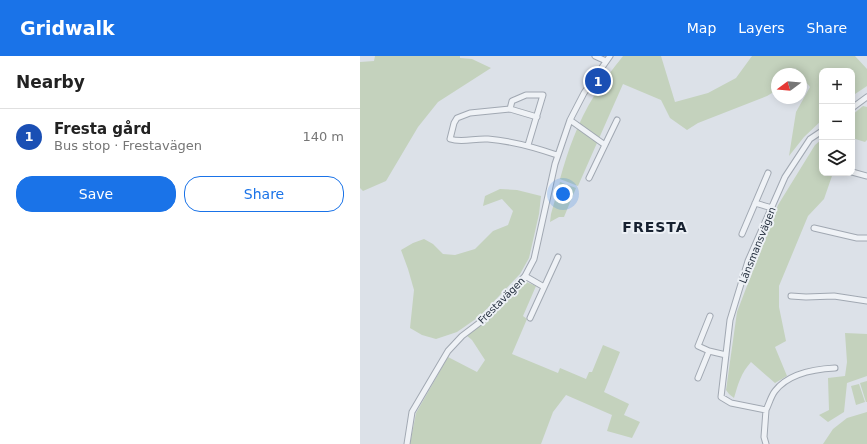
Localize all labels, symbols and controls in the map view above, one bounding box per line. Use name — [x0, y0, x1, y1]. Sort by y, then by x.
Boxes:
text: Gridwalk — [20, 17, 115, 39]
text: Map — [687, 20, 716, 36]
text: Layers — [738, 20, 785, 36]
text: Share — [807, 20, 847, 36]
pin: 1 — [585, 66, 611, 96]
north arrow — [771, 68, 807, 104]
map controls — [819, 68, 855, 176]
button: + — [819, 68, 855, 104]
text: Nearby — [16, 72, 85, 92]
button: − — [819, 104, 855, 140]
text: Fresta gård — [54, 120, 151, 138]
text: 1 — [24, 129, 34, 144]
text: 140 m — [302, 129, 344, 144]
text: Bus stop · Frestavägen — [54, 138, 202, 153]
button: layers — [819, 140, 855, 176]
button: Save — [16, 176, 176, 212]
button: Share — [184, 176, 344, 212]
your location — [553, 184, 573, 204]
street label: Länsmansvägen — [737, 205, 778, 285]
district label: FRESTA — [622, 219, 688, 235]
street label: Frestavägen — [476, 275, 527, 326]

